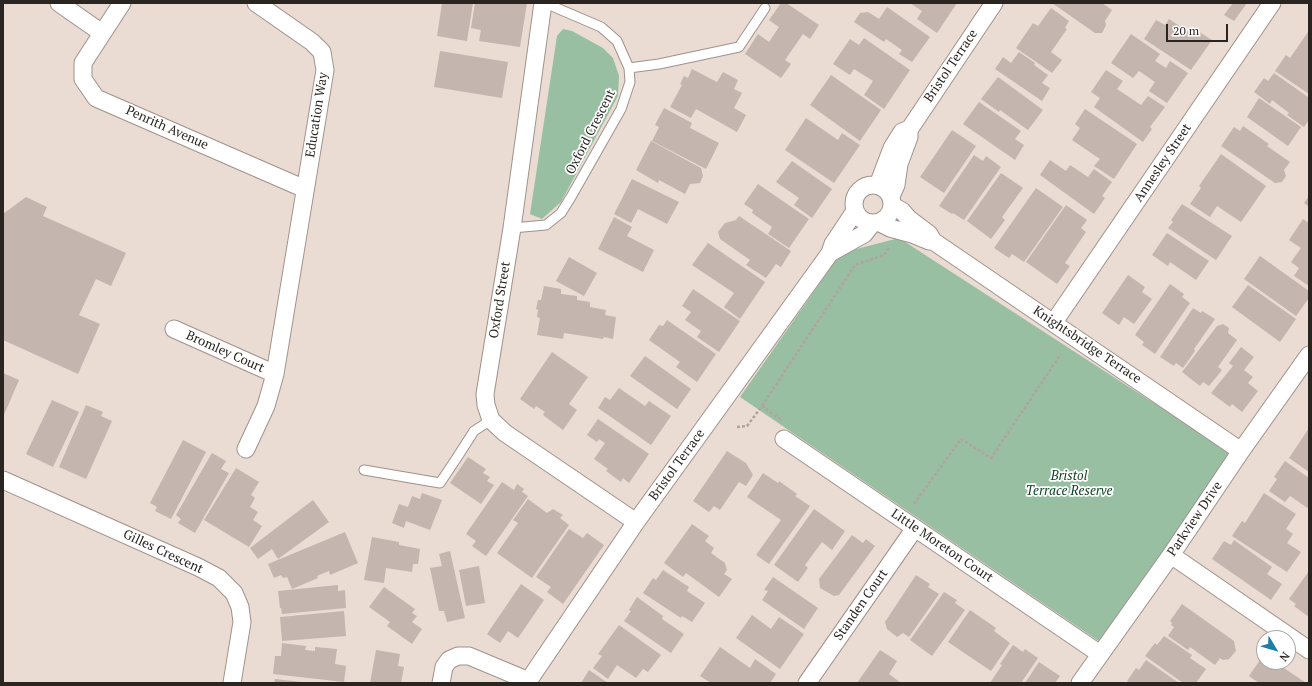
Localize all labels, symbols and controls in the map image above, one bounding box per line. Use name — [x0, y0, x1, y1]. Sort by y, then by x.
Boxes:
scale bar — [1168, 16, 1230, 42]
text: 20 m — [1173, 23, 1199, 38]
street label: Bristol Terrace — [921, 27, 981, 105]
street label: Education Way — [303, 71, 331, 159]
street label: Oxford Crescent — [563, 87, 619, 177]
street label: Penrith Avenue — [123, 103, 211, 153]
street label: Annesley Street — [1131, 121, 1195, 205]
street label: Oxford Street — [486, 260, 514, 340]
street label: Knightsbridge Terrace — [1030, 303, 1144, 387]
street label: Bromley Court — [184, 328, 266, 376]
street label: Bristol Terrace — [646, 426, 708, 504]
park label: Bristol Terrace Reserve — [1026, 468, 1112, 499]
street label: Parkview Drive — [1164, 479, 1226, 559]
street label: Little Moreton Court — [888, 506, 996, 586]
street label: Gilles Crescent — [121, 527, 205, 577]
street label: Standen Court — [831, 566, 891, 644]
north arrow — [1256, 630, 1296, 670]
text: N — [1277, 649, 1293, 664]

